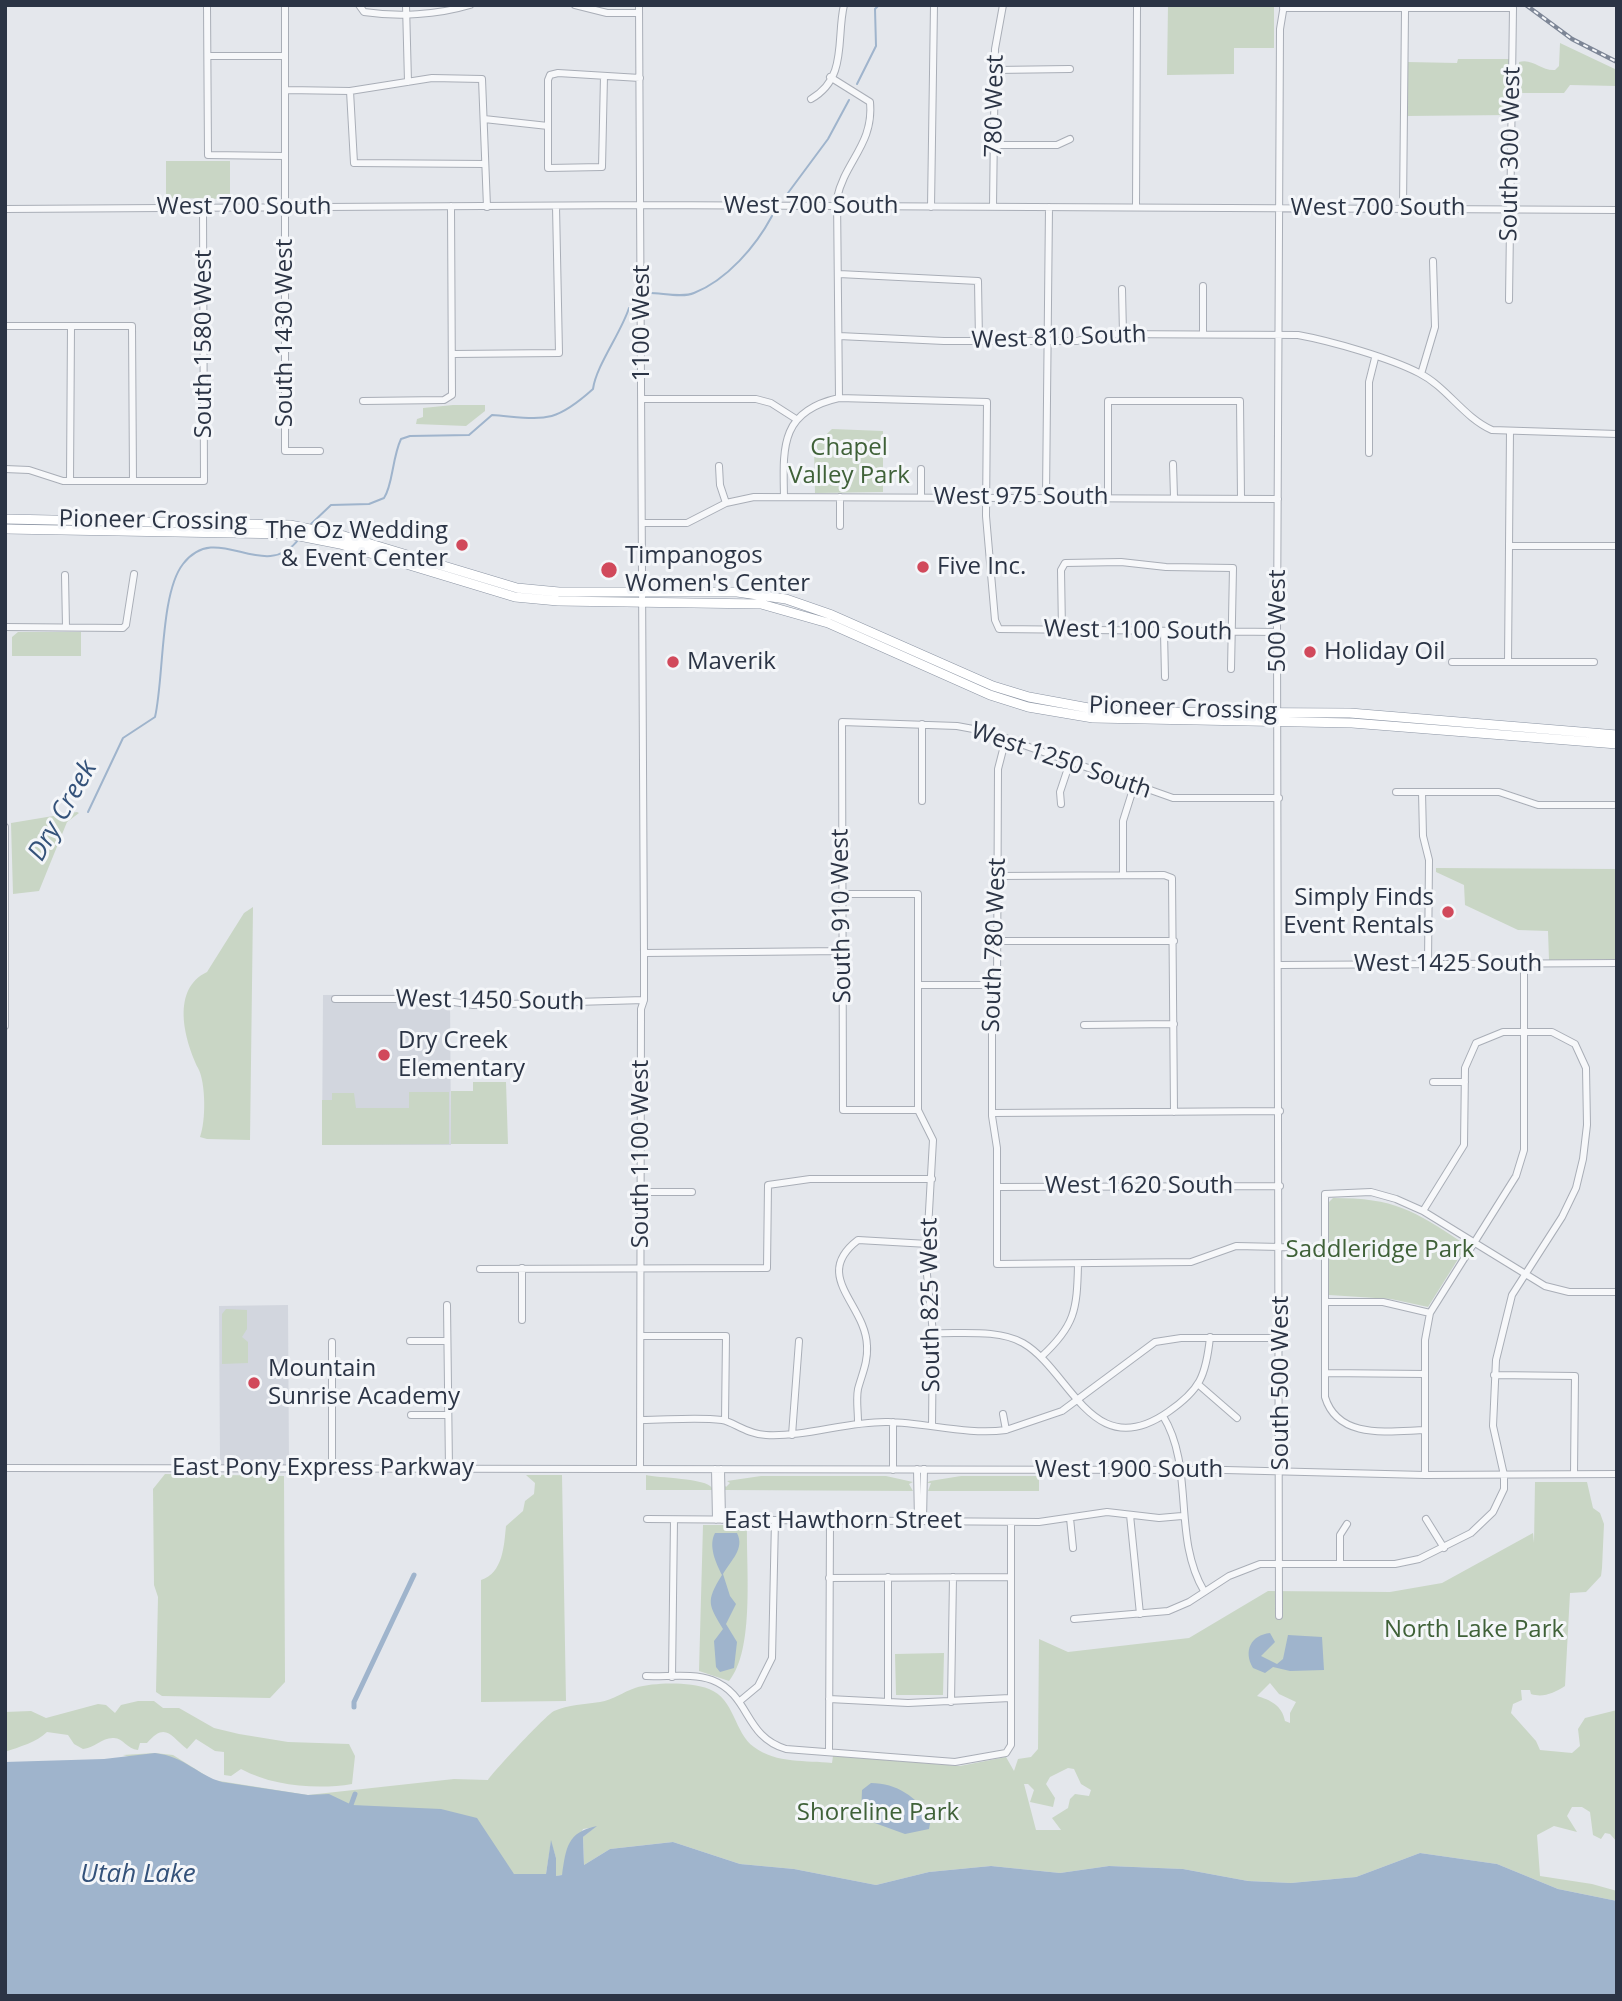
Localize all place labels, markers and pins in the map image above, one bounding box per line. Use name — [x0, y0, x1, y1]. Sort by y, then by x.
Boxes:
place label: The Oz Wedding & Event Center — [265, 517, 448, 573]
marker: The Oz Wedding & Event Center — [454, 537, 470, 553]
place label: Timpanogos Women's Center — [625, 542, 810, 598]
place label: Five Inc. — [937, 553, 1026, 581]
marker: Five Inc. — [915, 559, 931, 575]
marker: Timpanogos Women's Center — [599, 560, 619, 580]
place label: Holiday Oil — [1324, 638, 1445, 666]
marker: Holiday Oil — [1302, 644, 1318, 660]
place label: Maverik — [687, 648, 776, 676]
marker: Maverik — [665, 654, 681, 670]
place label: Simply Finds Event Rentals — [1283, 884, 1434, 940]
marker: Simply Finds Event Rentals — [1440, 904, 1456, 920]
place label: Dry Creek Elementary — [398, 1027, 525, 1083]
marker: Dry Creek Elementary — [376, 1047, 392, 1063]
place label: Mountain Sunrise Academy — [268, 1355, 460, 1411]
marker: Mountain Sunrise Academy — [246, 1375, 262, 1391]

